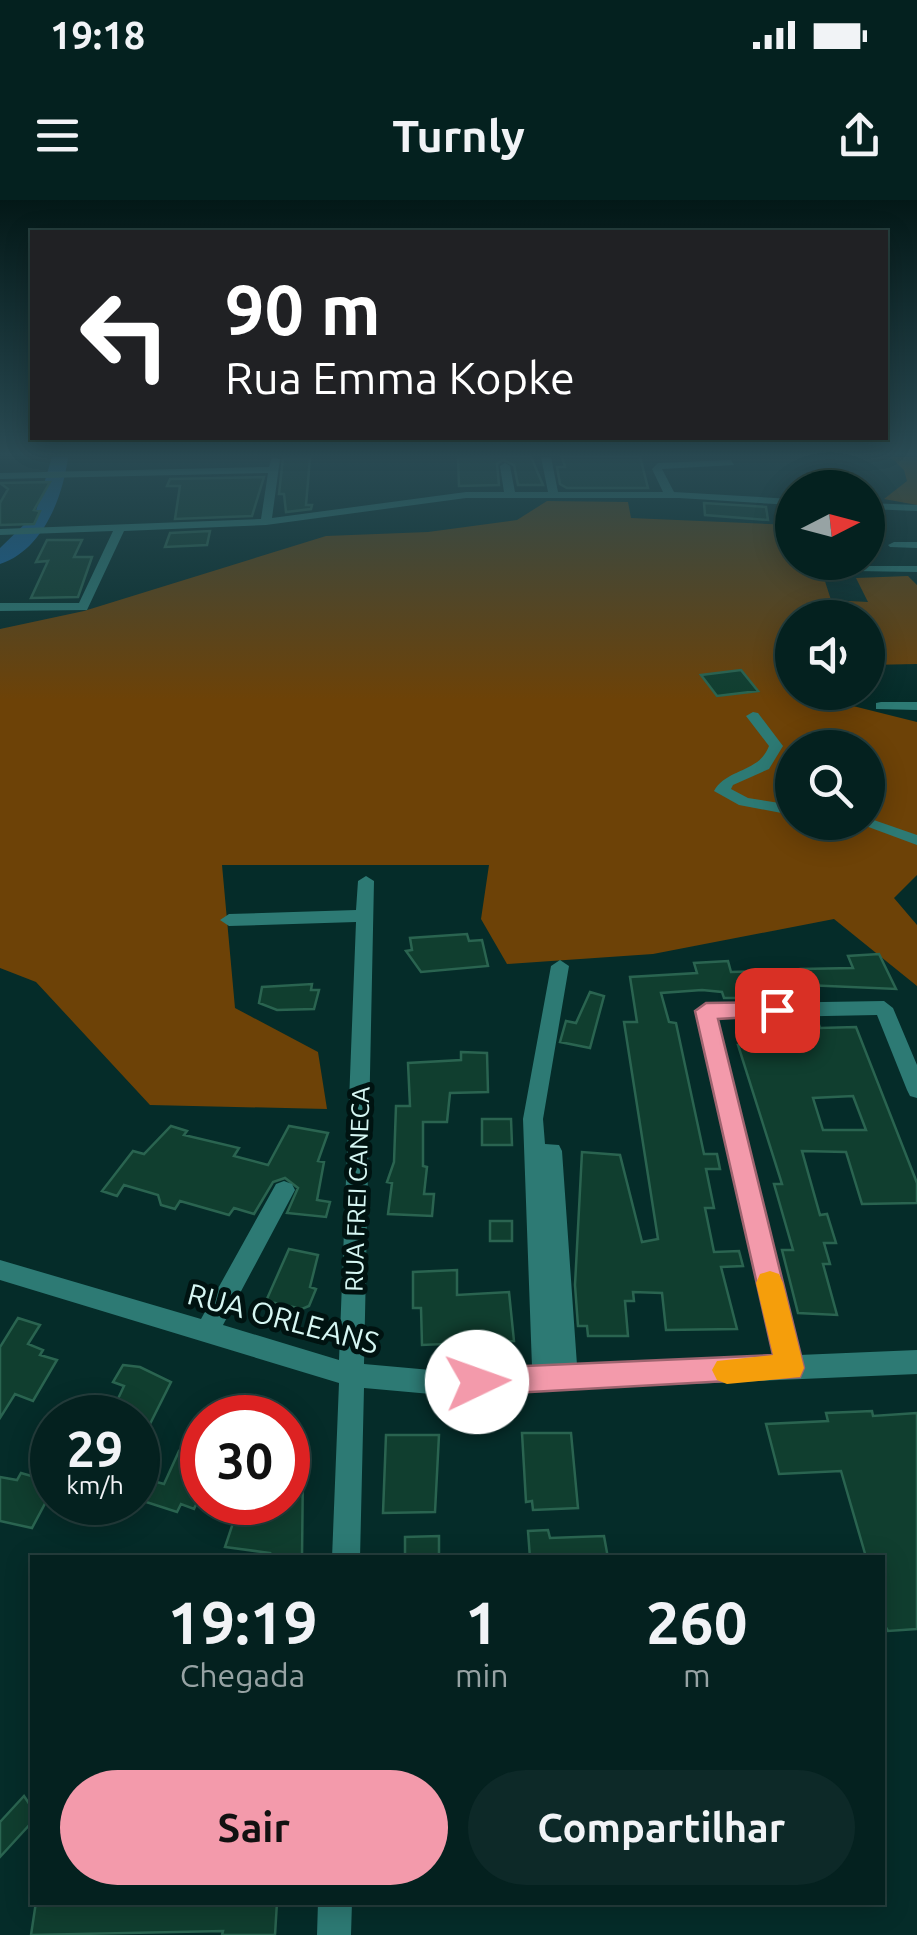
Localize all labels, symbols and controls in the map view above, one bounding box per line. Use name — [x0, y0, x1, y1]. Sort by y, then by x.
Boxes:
text: 19:18 — [50, 14, 145, 56]
icon: menu — [30, 108, 85, 163]
icon: share — [832, 108, 887, 163]
text: Turnly — [392, 110, 525, 161]
icon: left — [60, 270, 190, 400]
text: 90 m — [225, 270, 381, 348]
text: Rua Emma Kopke — [225, 352, 575, 403]
north arrow — [775, 470, 885, 580]
map controls — [775, 470, 885, 840]
button: sound — [775, 600, 885, 710]
button: search — [775, 730, 885, 840]
pin — [735, 968, 820, 1053]
icon: arrive — [750, 983, 805, 1038]
street label: RUA FREI CANECA — [339, 1086, 375, 1292]
street label: RUA ORLEANS — [184, 1276, 383, 1360]
position arrow — [425, 1330, 529, 1434]
speed limit sign: 30 — [180, 1395, 310, 1525]
text: 29 — [67, 1420, 123, 1476]
text: km/h — [66, 1471, 124, 1499]
text: 19:19 — [167, 1588, 318, 1655]
text: 1 — [465, 1588, 499, 1655]
text: 260 — [646, 1588, 748, 1655]
text: Chegada — [180, 1657, 305, 1693]
text: min — [455, 1657, 509, 1693]
text: m — [683, 1657, 711, 1693]
button: Sair — [60, 1770, 448, 1885]
button: Compartilhar — [468, 1770, 855, 1885]

